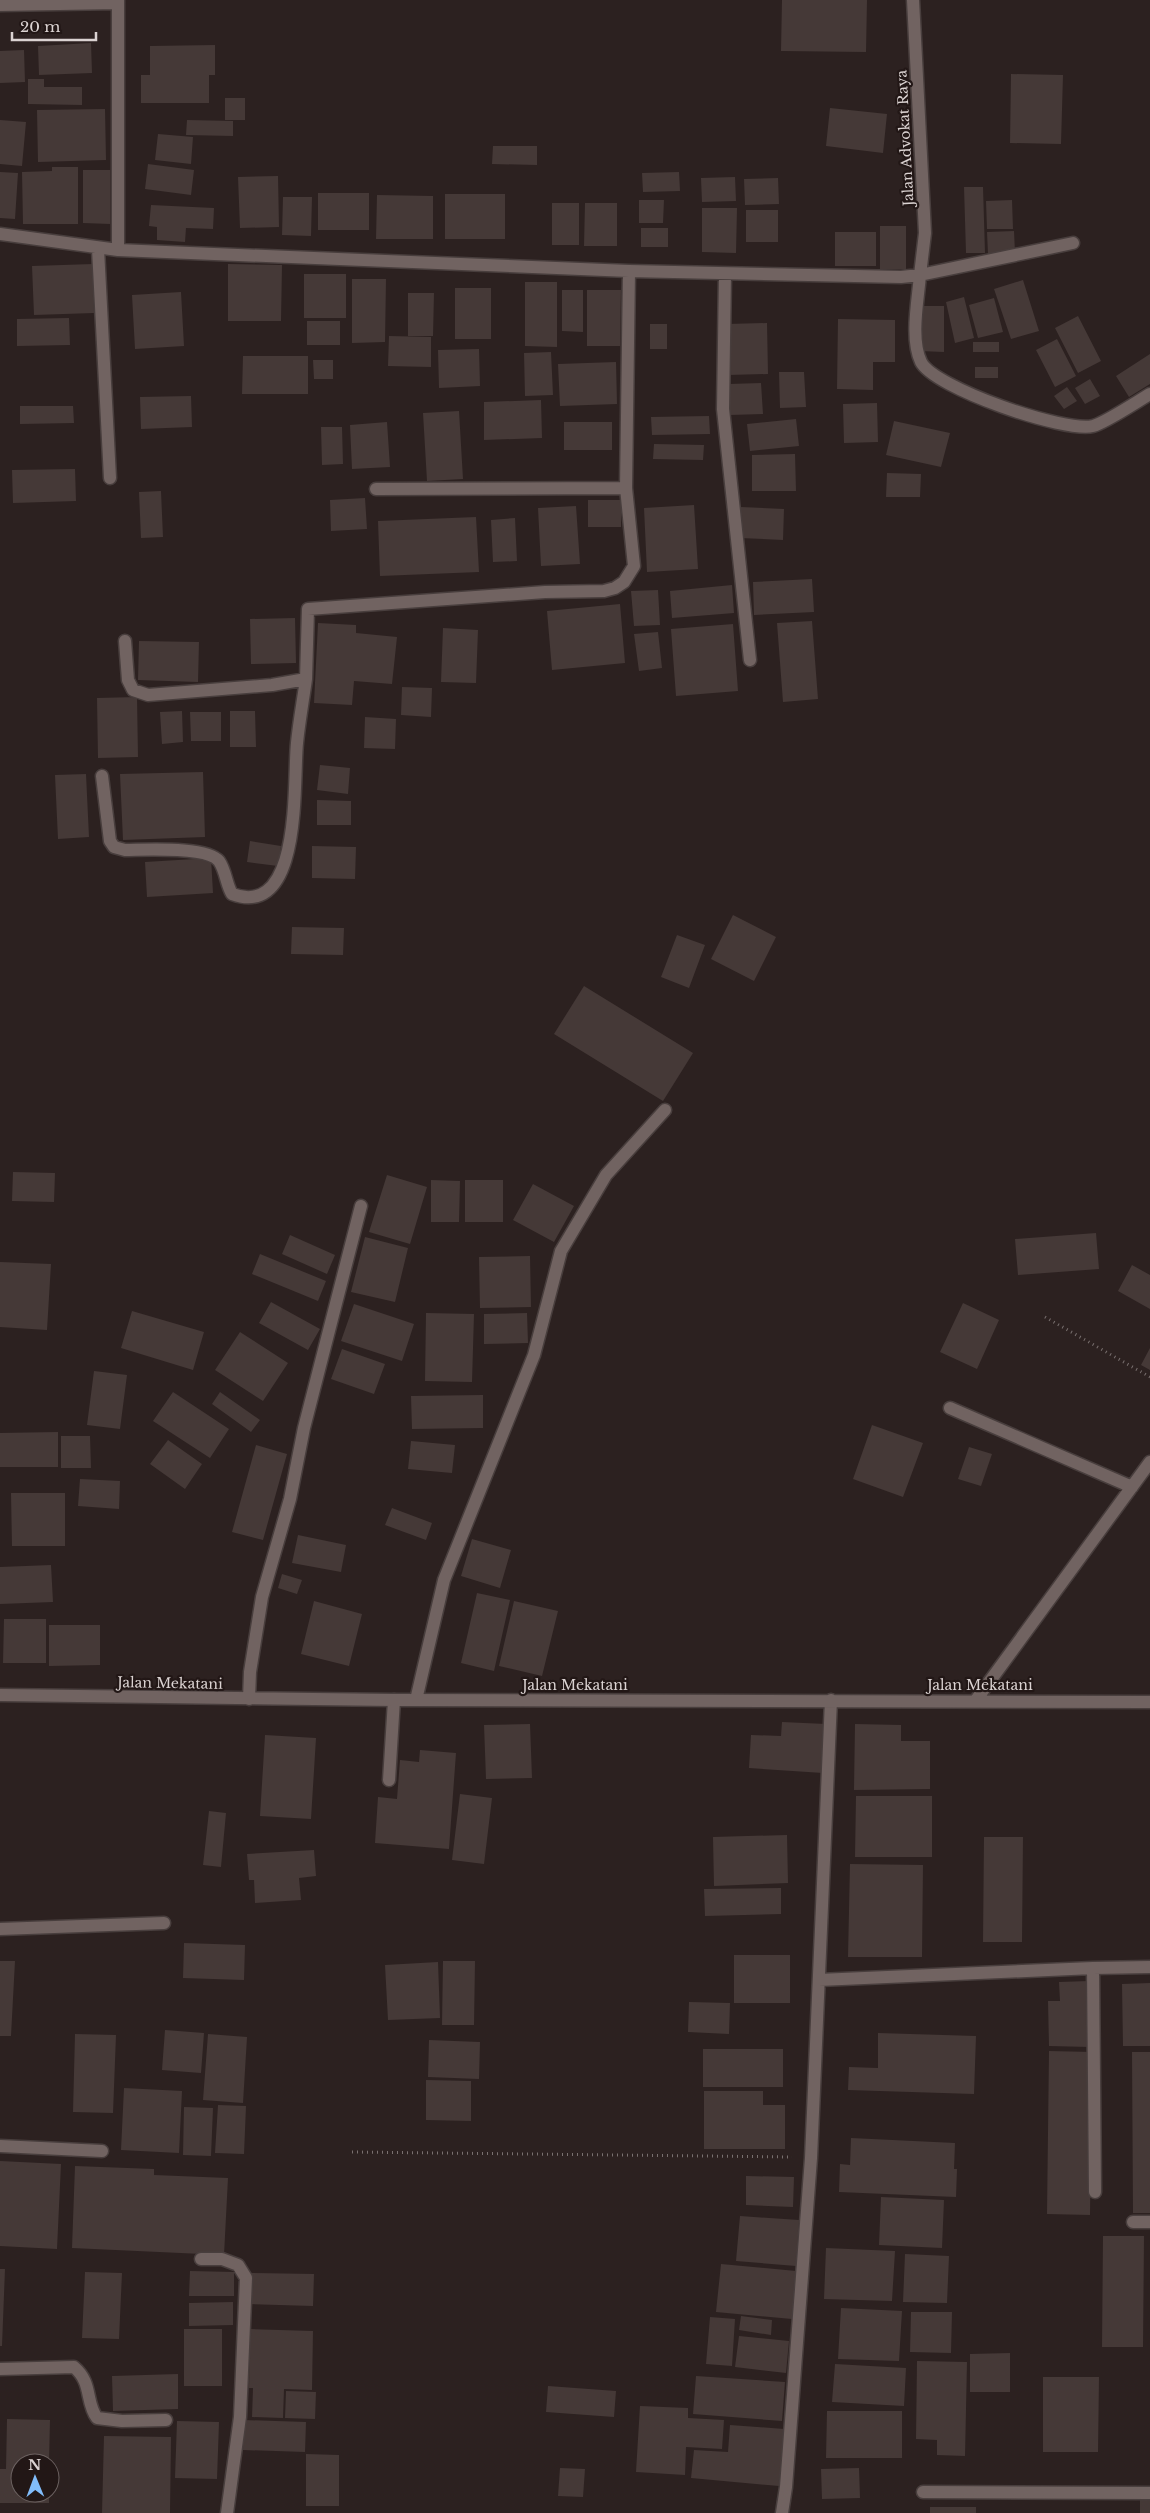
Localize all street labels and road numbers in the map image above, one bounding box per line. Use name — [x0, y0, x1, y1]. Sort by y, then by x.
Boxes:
street label: Jalan Advokat Raya — [892, 69, 918, 209]
street label: Jalan Mekatani — [115, 1673, 223, 1693]
street label: Jalan Mekatani — [520, 1676, 628, 1694]
street label: Jalan Mekatani — [925, 1676, 1033, 1694]

